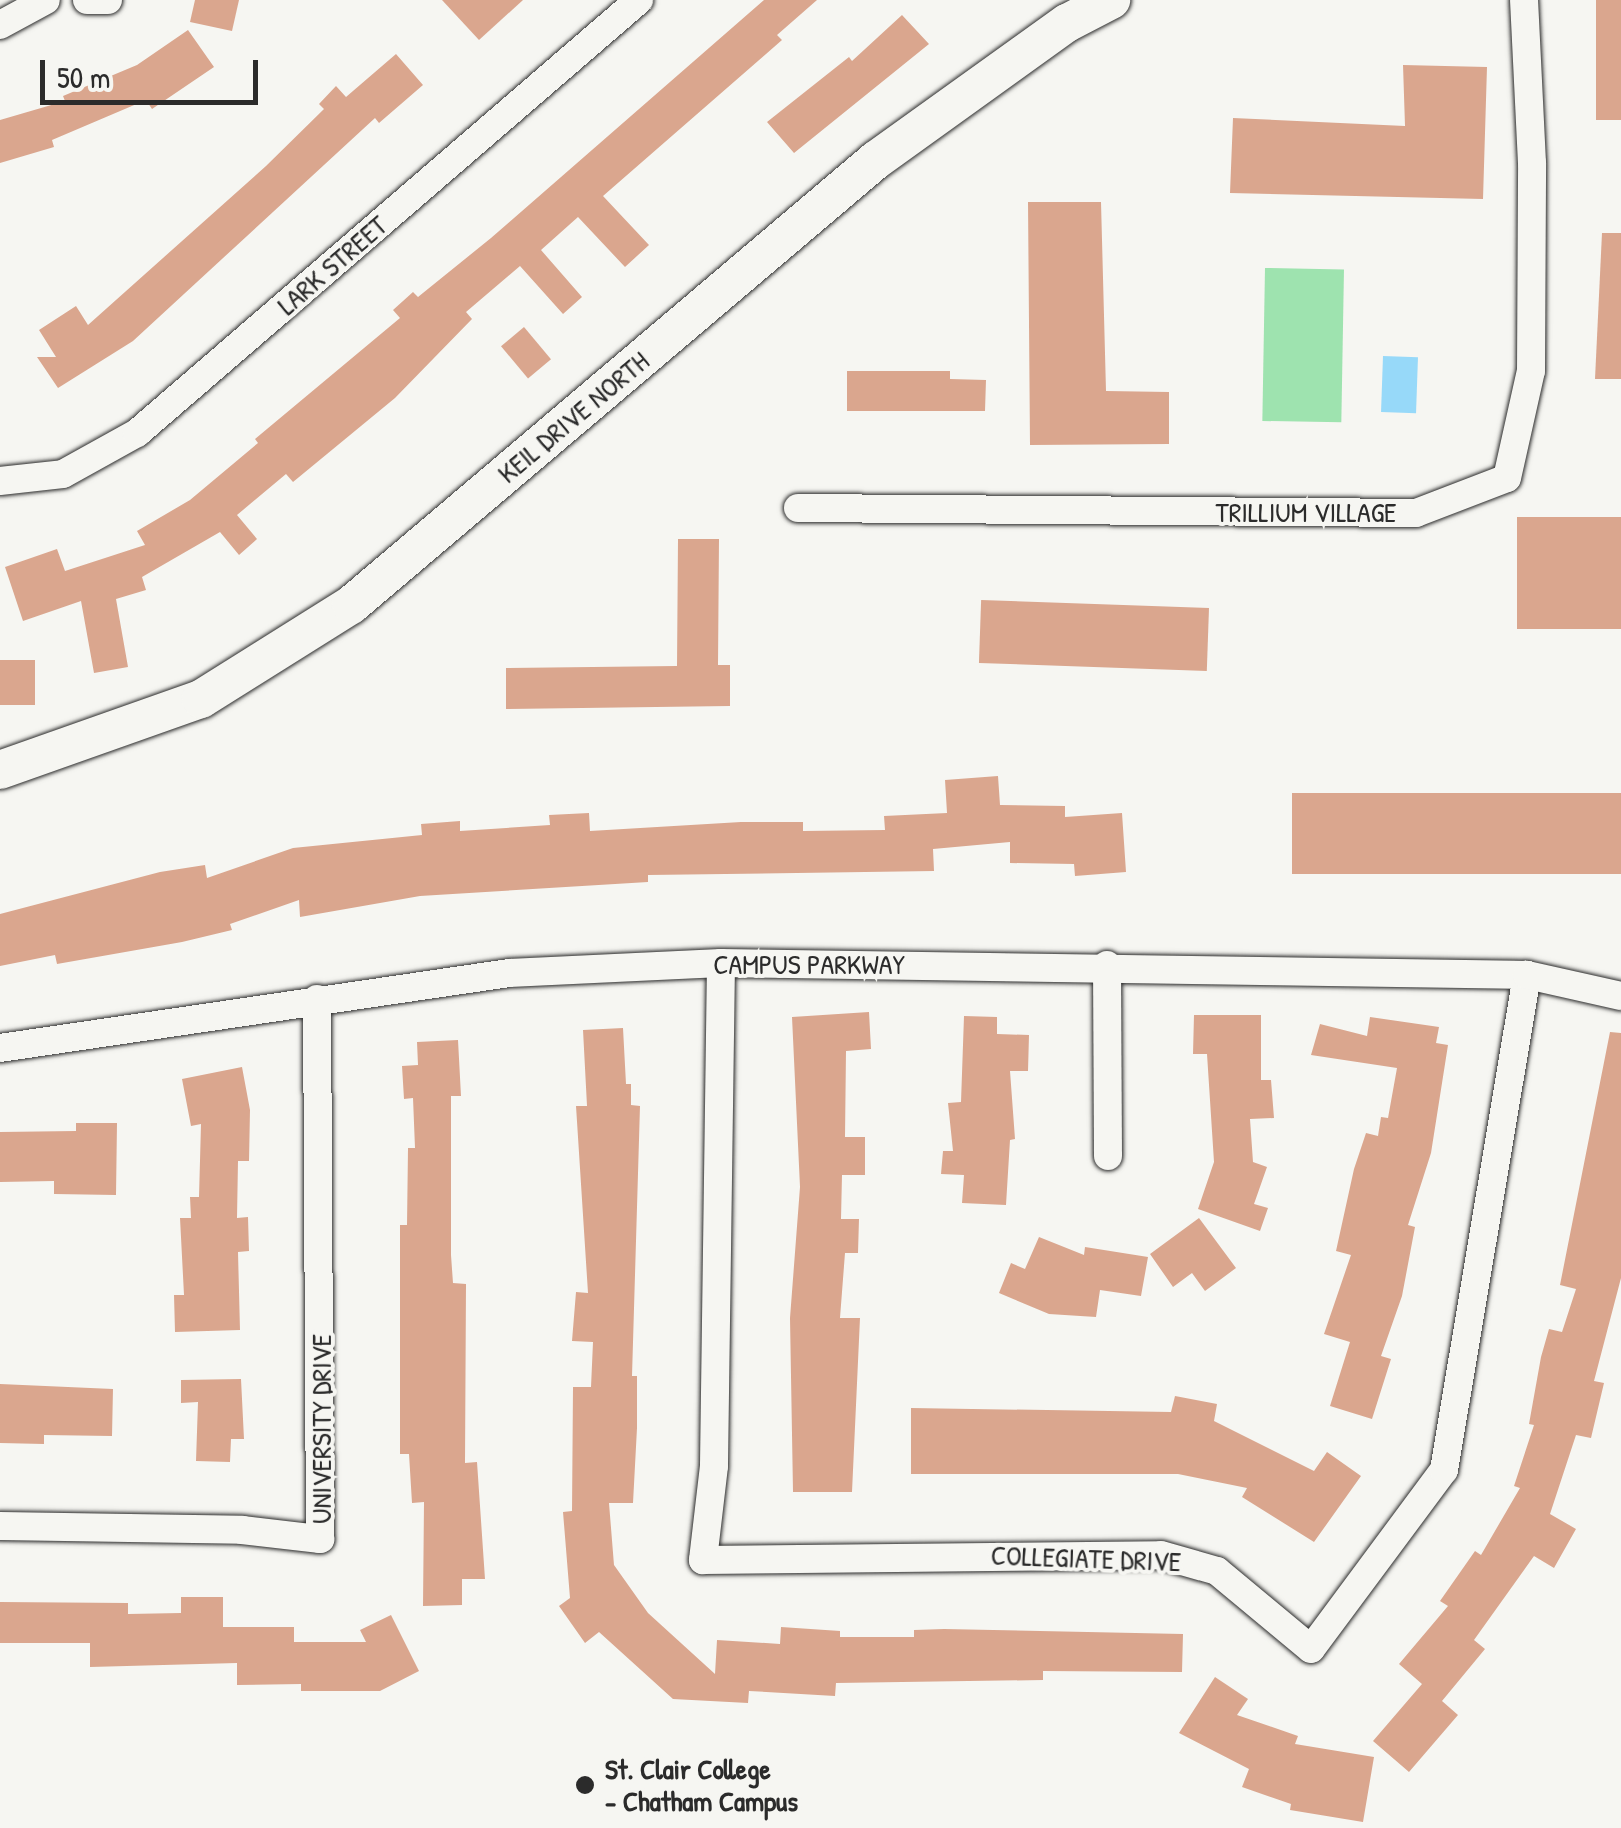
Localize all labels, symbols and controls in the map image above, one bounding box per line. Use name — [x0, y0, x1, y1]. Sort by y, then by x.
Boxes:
scale bar — [45, 40, 262, 102]
text: 50 m — [57, 57, 110, 97]
street label: LARK STREET — [270, 208, 394, 322]
street label: KEIL DRIVE NORTH — [491, 344, 655, 490]
street label: TRILLIUM VILLAGE — [1216, 495, 1396, 529]
street label: CAMPUS PARKWAY — [713, 947, 905, 981]
street label: UNIVERSITY DRIVE — [304, 1334, 338, 1524]
street label: COLLEGIATE DRIVE — [990, 1538, 1182, 1578]
place label: St. Clair College - Chatham Campus — [605, 1752, 798, 1818]
marker: St. Clair College - Chatham Campus — [574, 1774, 596, 1796]

